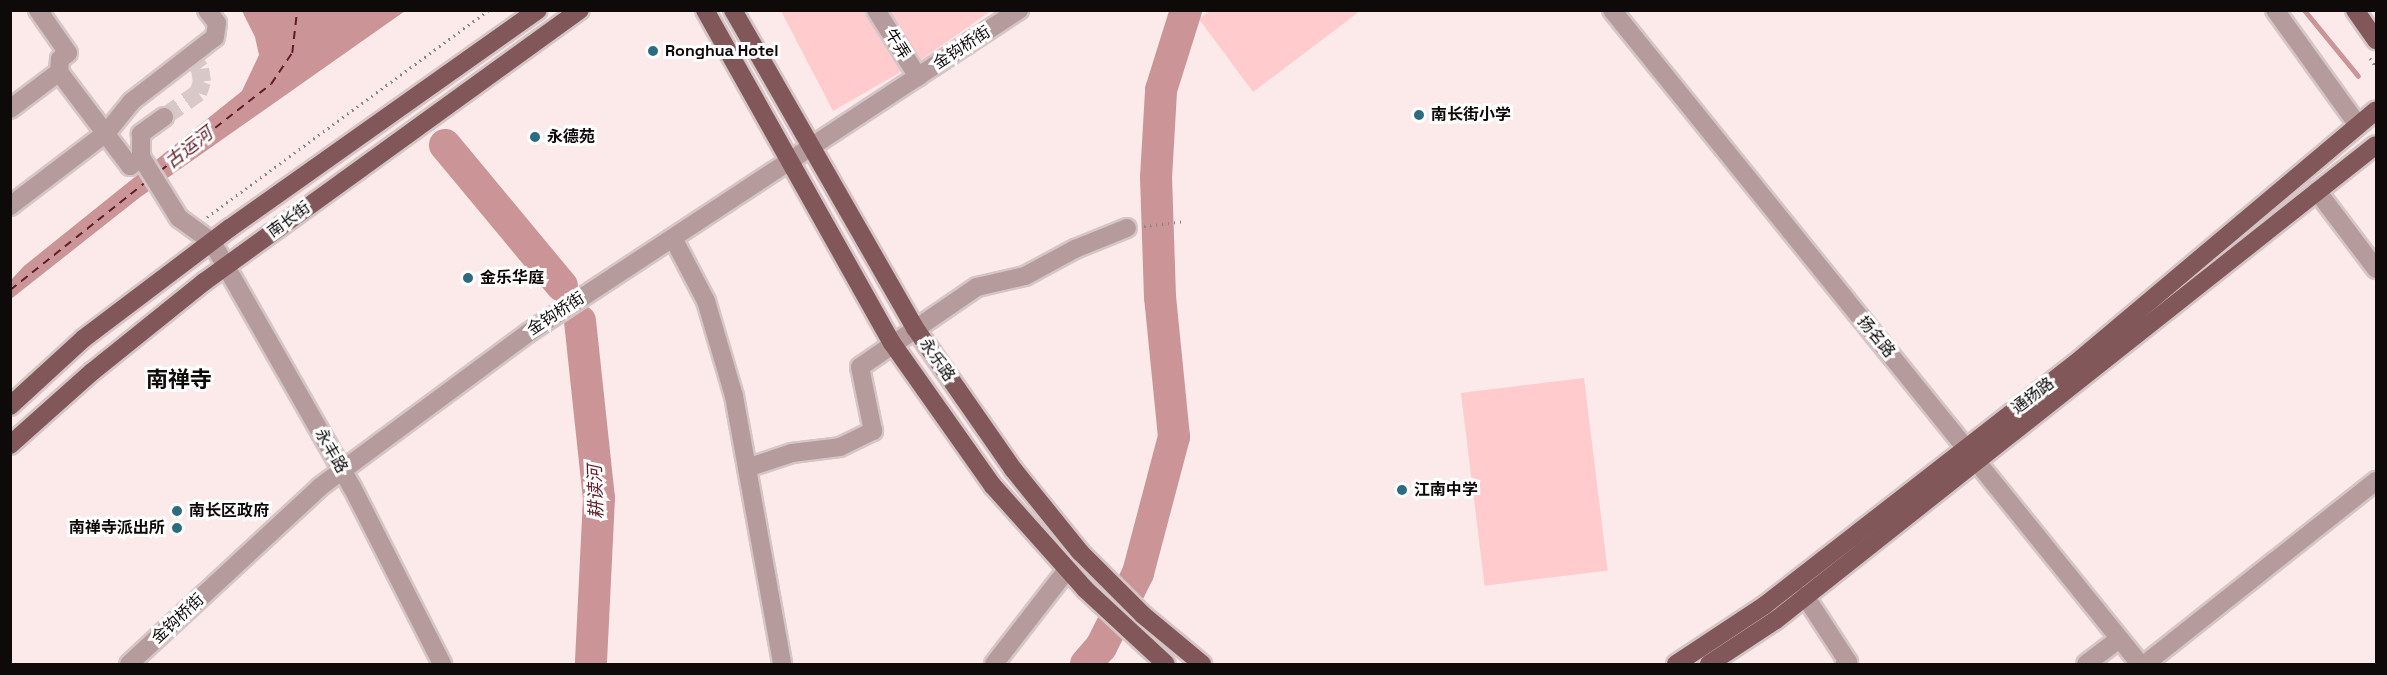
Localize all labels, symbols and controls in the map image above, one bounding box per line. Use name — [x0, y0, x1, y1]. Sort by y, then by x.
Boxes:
street label: 金钩桥街 — [930, 23, 994, 73]
street label: 牛弄 — [880, 25, 914, 63]
place label: Ronghua Hotel — [665, 41, 778, 61]
marker: Ronghua Hotel — [646, 44, 660, 58]
place label: 南长街小学 — [1431, 105, 1511, 125]
marker: 南长街小学 — [1412, 108, 1426, 122]
water label: 古运河 — [161, 123, 217, 173]
place label: 永德苑 — [547, 127, 595, 147]
marker: 永德苑 — [528, 130, 542, 144]
street label: 南长街 — [264, 198, 314, 242]
place label: 金乐华庭 — [480, 268, 544, 288]
marker: 金乐华庭 — [461, 271, 475, 285]
street label: 金钩桥街 — [524, 289, 588, 339]
street label: 扬名路 — [1853, 312, 1899, 362]
street label: 永乐路 — [915, 335, 959, 385]
district label: 南禅寺 — [146, 367, 212, 393]
street label: 通扬路 — [2008, 374, 2058, 418]
street label: 永丰路 — [311, 425, 351, 477]
water label: 耕读河 — [584, 465, 608, 519]
place label: 江南中学 — [1414, 480, 1478, 500]
marker: 江南中学 — [1395, 483, 1409, 497]
place label: 南长区政府 — [189, 501, 269, 521]
marker: 南长区政府 — [170, 504, 184, 518]
place label: 南禅寺派出所 — [69, 518, 165, 538]
marker: 南禅寺派出所 — [170, 521, 184, 535]
street label: 金钩桥街 — [148, 590, 208, 648]

